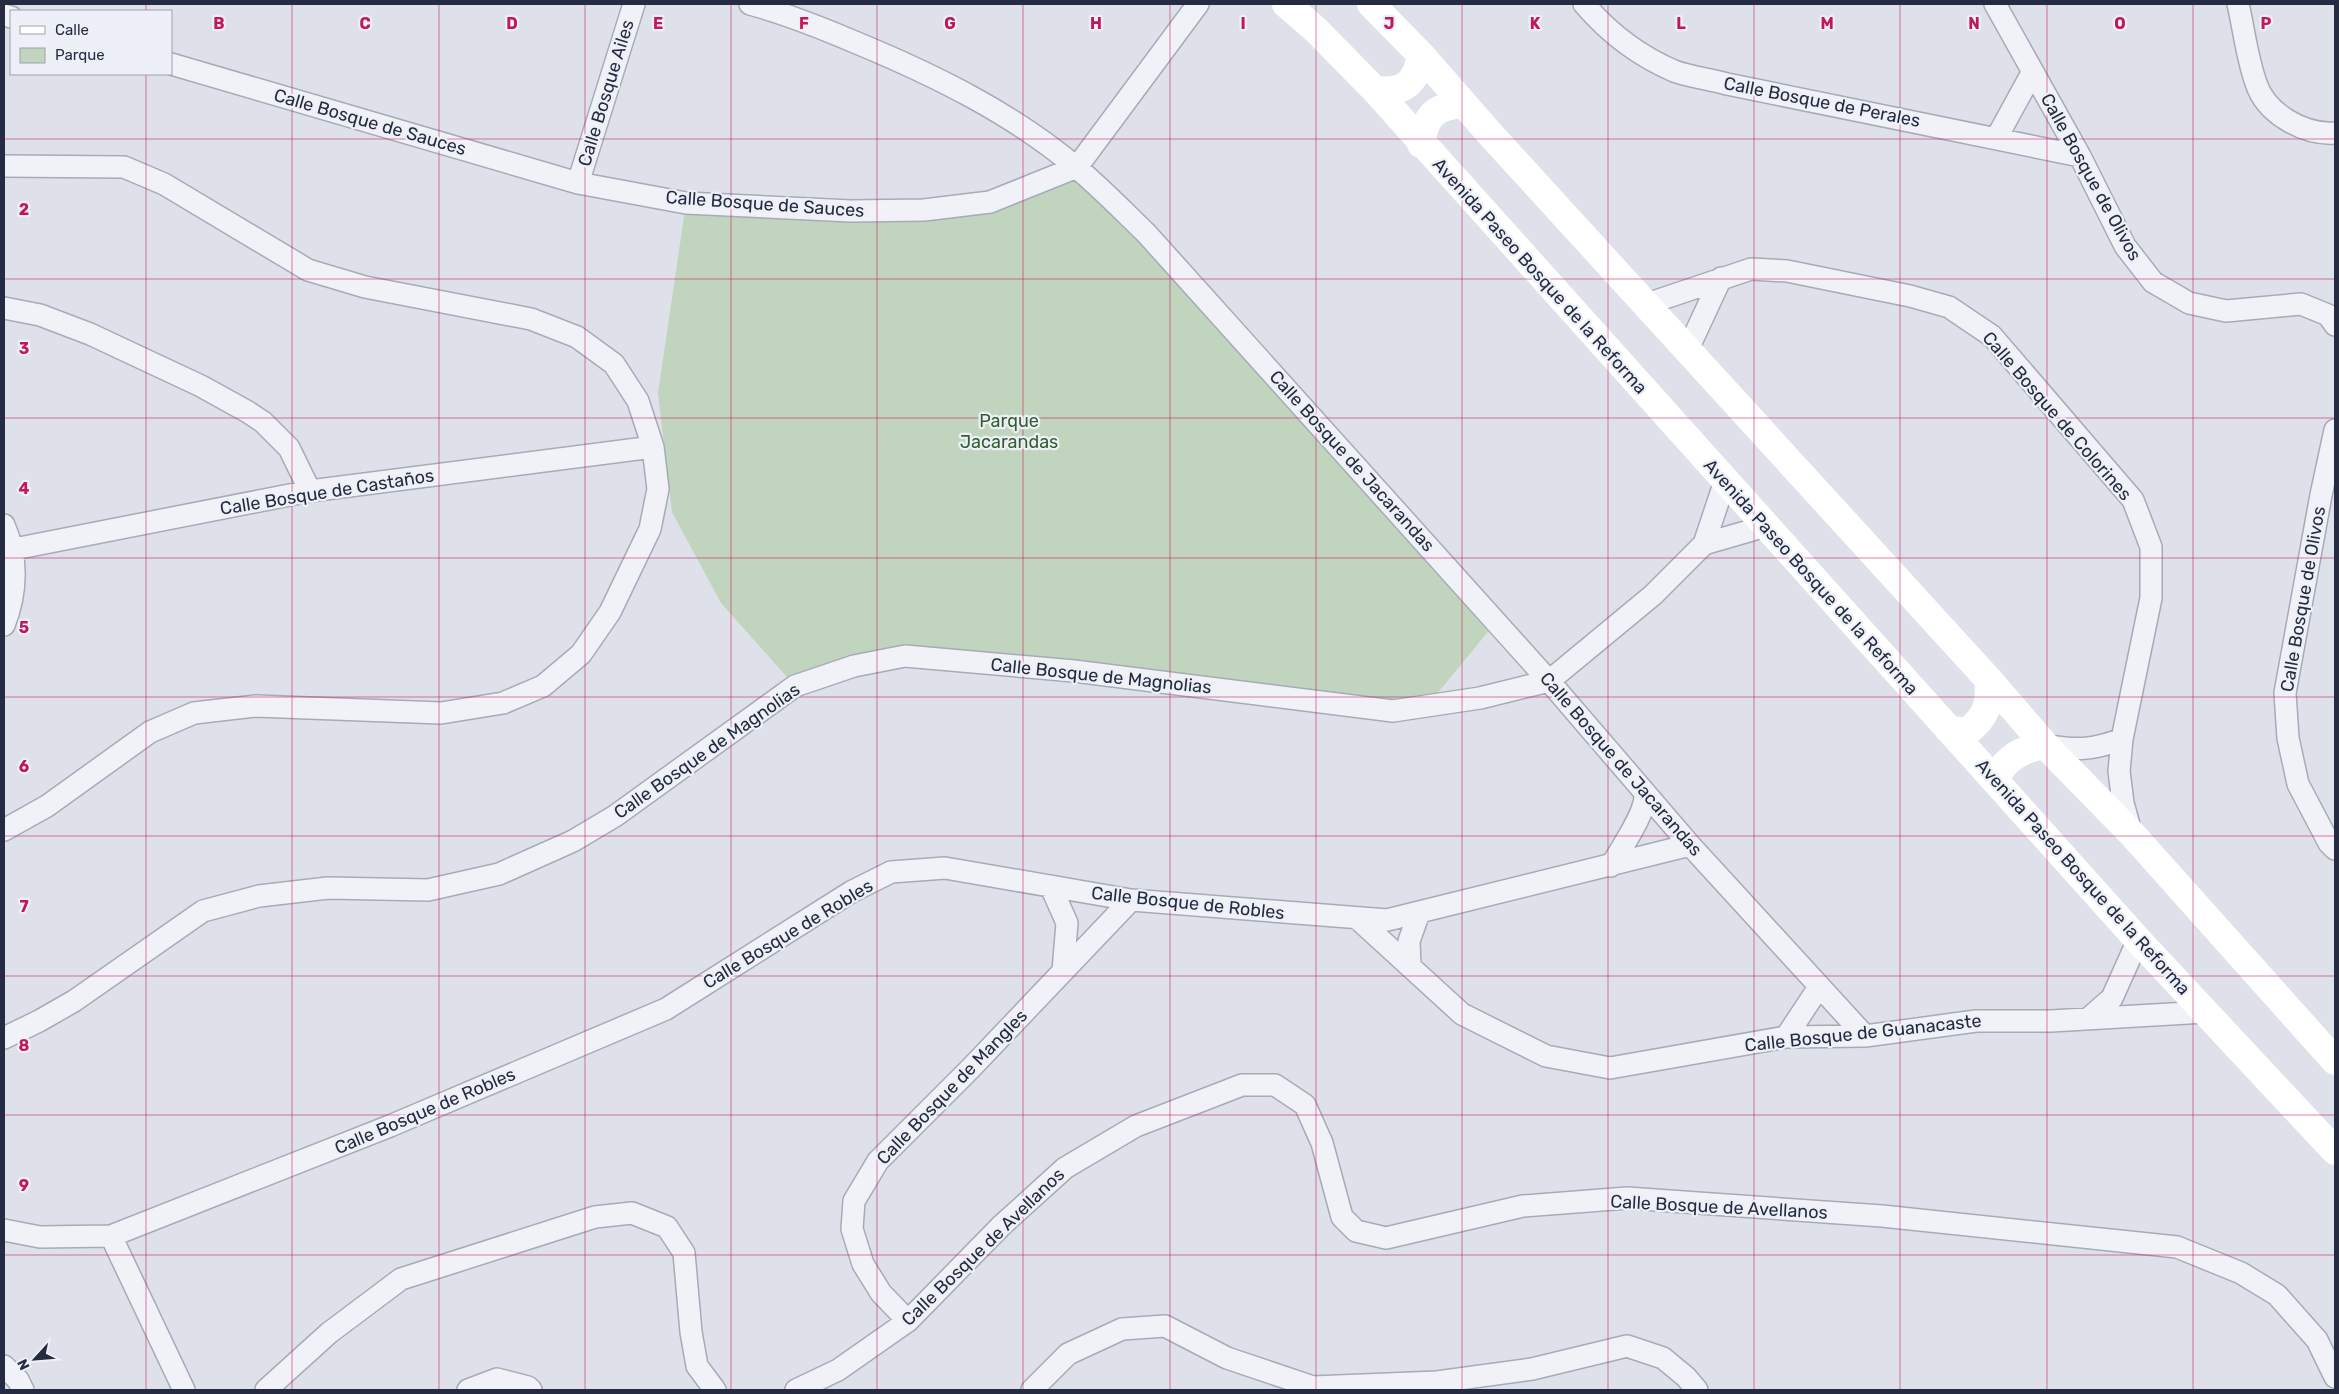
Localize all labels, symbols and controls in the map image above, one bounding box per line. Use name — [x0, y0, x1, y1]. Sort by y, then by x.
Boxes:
legend — [10, 10, 172, 75]
text: B — [213, 14, 225, 33]
text: C — [359, 14, 371, 33]
text: D — [506, 14, 518, 33]
text: E — [653, 14, 663, 33]
text: F — [799, 14, 809, 33]
text: G — [944, 14, 956, 33]
text: H — [1090, 14, 1102, 33]
text: I — [1240, 14, 1246, 33]
text: J — [1384, 14, 1394, 33]
text: K — [1530, 14, 1541, 33]
text: L — [1676, 14, 1686, 33]
text: M — [1820, 14, 1834, 33]
text: N — [1968, 14, 1980, 33]
text: O — [2114, 14, 2126, 33]
text: P — [2261, 14, 2272, 33]
street label: Calle Bosque Ailes — [573, 17, 639, 169]
text: Calle — [55, 21, 89, 39]
text: Parque — [55, 46, 105, 64]
street label: Calle Bosque de Perales — [1722, 72, 1922, 132]
street label: Calle Bosque de Sauces — [271, 84, 469, 160]
street label: Calle Bosque de Olivos — [2036, 89, 2146, 265]
street label: Avenida Paseo Bosque de la Reforma — [1428, 153, 1652, 399]
street label: Calle Bosque de Sauces — [665, 186, 865, 222]
text: 2 — [19, 200, 29, 219]
street label: Calle Bosque de Colorines — [1978, 327, 2136, 505]
text: 3 — [19, 339, 29, 358]
street label: Calle Bosque de Jacarandas — [1265, 366, 1439, 556]
park label: Parque Jacarandas — [960, 410, 1058, 453]
street label: Avenida Paseo Bosque de la Reforma — [1699, 454, 1923, 700]
street label: Calle Bosque de Castaños — [218, 464, 436, 520]
text: 4 — [19, 479, 30, 498]
street label: Calle Bosque de Olivos — [2276, 505, 2330, 693]
text: 5 — [19, 618, 29, 637]
street label: Calle Bosque de Magnolias — [989, 653, 1213, 699]
street label: Calle Bosque de Jacarandas — [1535, 668, 1707, 860]
street label: Calle Bosque de Magnolias — [610, 678, 804, 824]
street label: Avenida Paseo Bosque de la Reforma — [1971, 754, 2195, 1000]
text: 6 — [19, 757, 29, 776]
street label: Calle Bosque de Robles — [699, 875, 877, 993]
street label: Calle Bosque de Robles — [1090, 882, 1286, 924]
text: 7 — [19, 897, 29, 916]
street label: Calle Bosque de Mangles — [872, 1005, 1032, 1169]
street label: Calle Bosque de Guanacaste — [1744, 1010, 1982, 1056]
text: 8 — [19, 1036, 30, 1055]
street label: Calle Bosque de Robles — [331, 1063, 519, 1159]
street label: Calle Bosque de Avellanos — [897, 1163, 1069, 1331]
text: 9 — [19, 1176, 29, 1195]
street label: Calle Bosque de Avellanos — [1610, 1190, 1828, 1224]
north arrow — [10, 1334, 60, 1384]
text: N — [14, 1356, 34, 1373]

